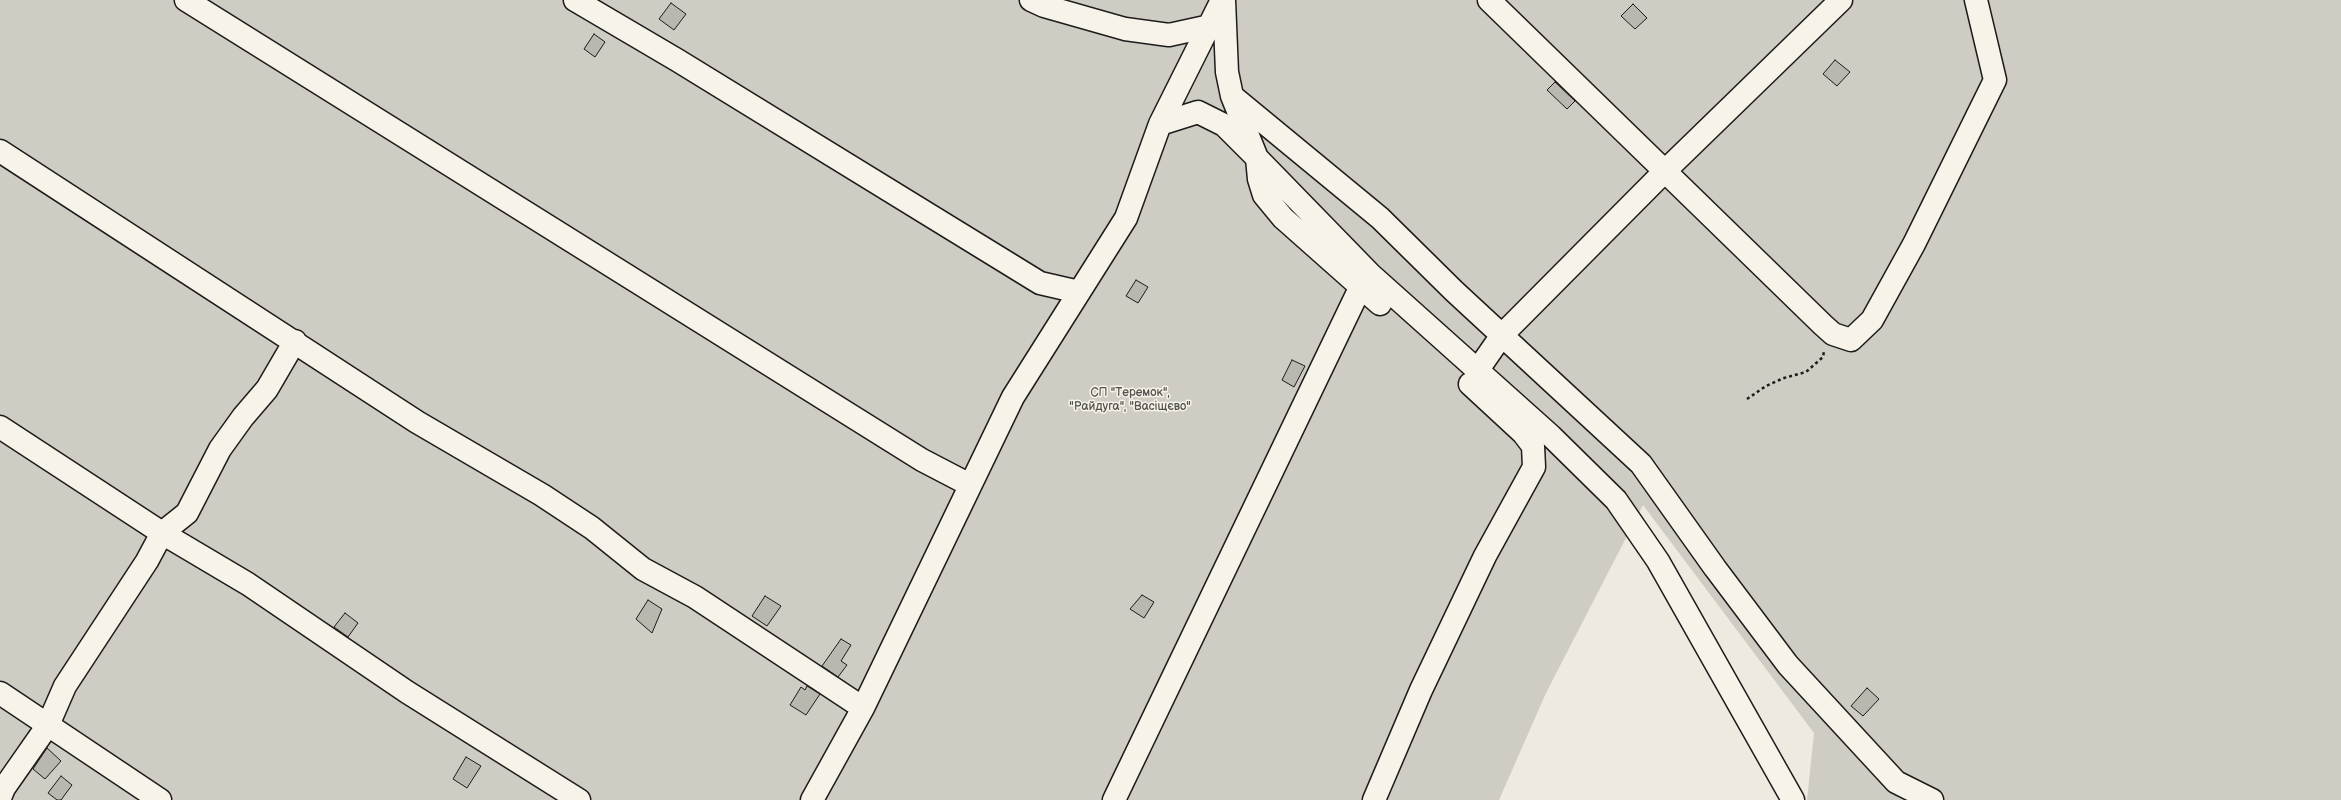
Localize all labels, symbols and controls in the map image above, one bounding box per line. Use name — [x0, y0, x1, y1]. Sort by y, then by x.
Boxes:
park label: СП "Теремок", "Райдуга", "Васіщєво" — [1069, 386, 1191, 414]

